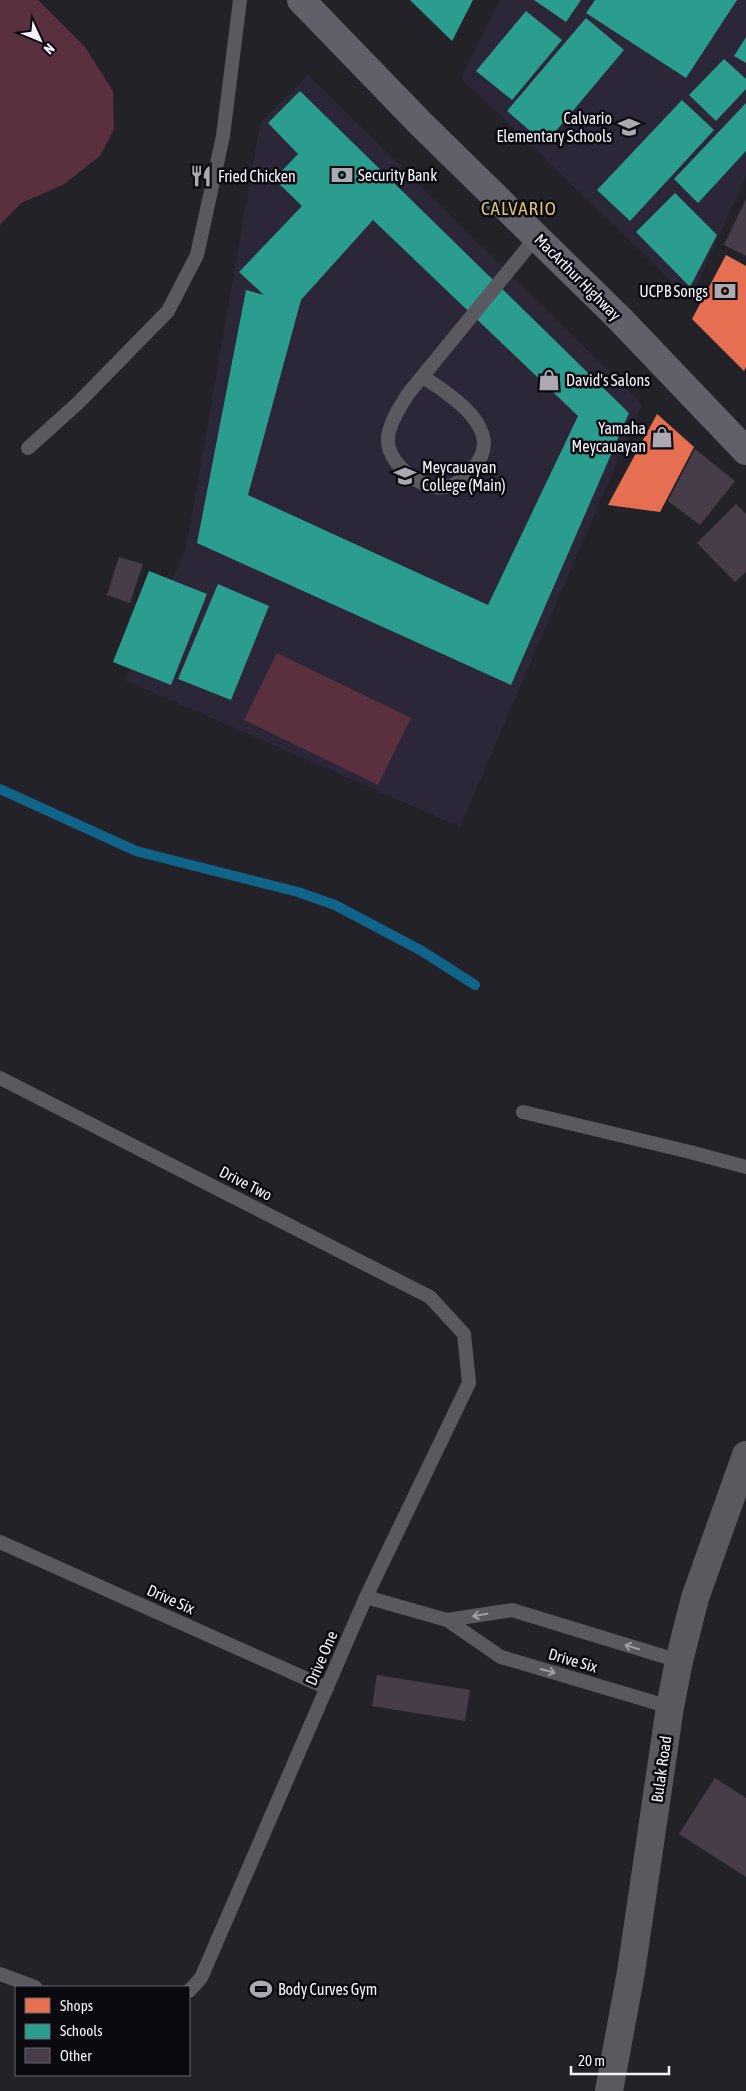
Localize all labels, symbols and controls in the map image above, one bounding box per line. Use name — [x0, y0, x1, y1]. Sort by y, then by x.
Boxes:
north arrow — [15, 15, 65, 65]
text: N — [41, 41, 58, 58]
place label: Calvario Elementary Schools — [496, 109, 612, 146]
school or university icon: Calvario Elementary Schools — [616, 114, 642, 140]
bank icon: Security Bank — [329, 162, 355, 188]
restaurant icon: Fried Chicken — [188, 163, 214, 189]
place label: Security Bank — [358, 166, 437, 185]
place label: Fried Chicken — [218, 167, 296, 185]
district label: CALVARIO — [481, 197, 557, 219]
street label: MacArthur Highway — [530, 230, 625, 325]
bank icon: UCPB Songs — [712, 278, 738, 304]
place label: UCPB Songs — [639, 282, 708, 301]
shop icon: David's Salons — [536, 367, 562, 393]
place label: David's Salons — [566, 371, 650, 389]
place label: Yamaha Meycauayan — [572, 419, 646, 456]
shop icon: Yamaha Meycauayan — [649, 424, 675, 450]
place label: Meycauayan College (Main) — [422, 458, 506, 495]
school or university icon: Meycauayan College (Main) — [392, 463, 418, 489]
street label: Drive Two — [217, 1162, 275, 1204]
street label: Drive Six — [144, 1581, 198, 1618]
one-way arrow — [472, 1610, 488, 1620]
street label: Drive One — [301, 1628, 341, 1688]
one-way arrow — [625, 1641, 641, 1651]
street label: Drive Six — [546, 1644, 600, 1676]
one-way arrow — [540, 1667, 556, 1677]
street label: Bulak Road — [647, 1735, 675, 1803]
sports icon: Body Curves Gym — [248, 1976, 274, 2002]
place label: Body Curves Gym — [278, 1980, 377, 1999]
legend — [15, 1986, 190, 2076]
text: Shops — [60, 1997, 93, 2014]
text: Schools — [60, 2022, 103, 2039]
scale bar — [571, 2044, 668, 2076]
text: Other — [60, 2047, 92, 2064]
text: 20 m — [578, 2052, 605, 2069]

